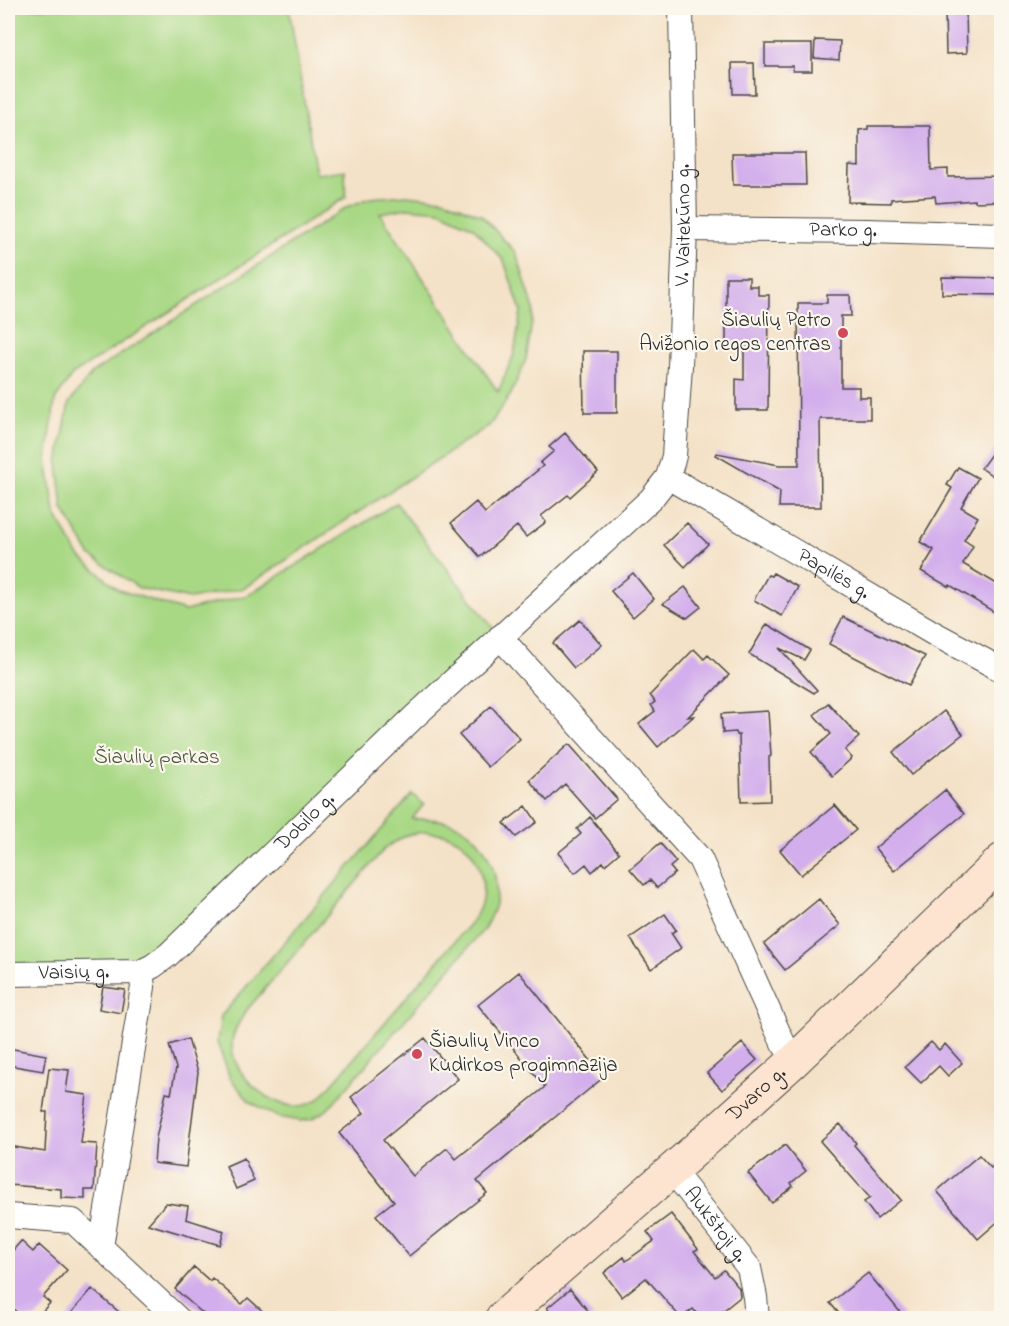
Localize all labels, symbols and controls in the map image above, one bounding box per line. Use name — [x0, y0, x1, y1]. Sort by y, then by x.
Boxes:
street label: V. Vaitekūno g. — [668, 164, 701, 288]
street label: Parko g. — [809, 215, 877, 248]
place label: Šiaulių Petro Avižonio regos centras — [639, 306, 831, 362]
marker: Šiaulių Petro Avižonio regos centras — [836, 326, 850, 340]
street label: Papilės g. — [791, 541, 876, 608]
park label: Šiaulių parkas — [94, 743, 220, 773]
street label: Dobilo g. — [267, 786, 342, 859]
street label: Vaisių g. — [38, 957, 109, 990]
place label: Šiaulių Vinco Kudirkos progimnazija — [429, 1027, 617, 1083]
marker: Šiaulių Vinco Kudirkos progimnazija — [410, 1047, 424, 1061]
street label: Dvaro g. — [719, 1059, 793, 1130]
street label: Aukštoji g. — [676, 1181, 755, 1269]

